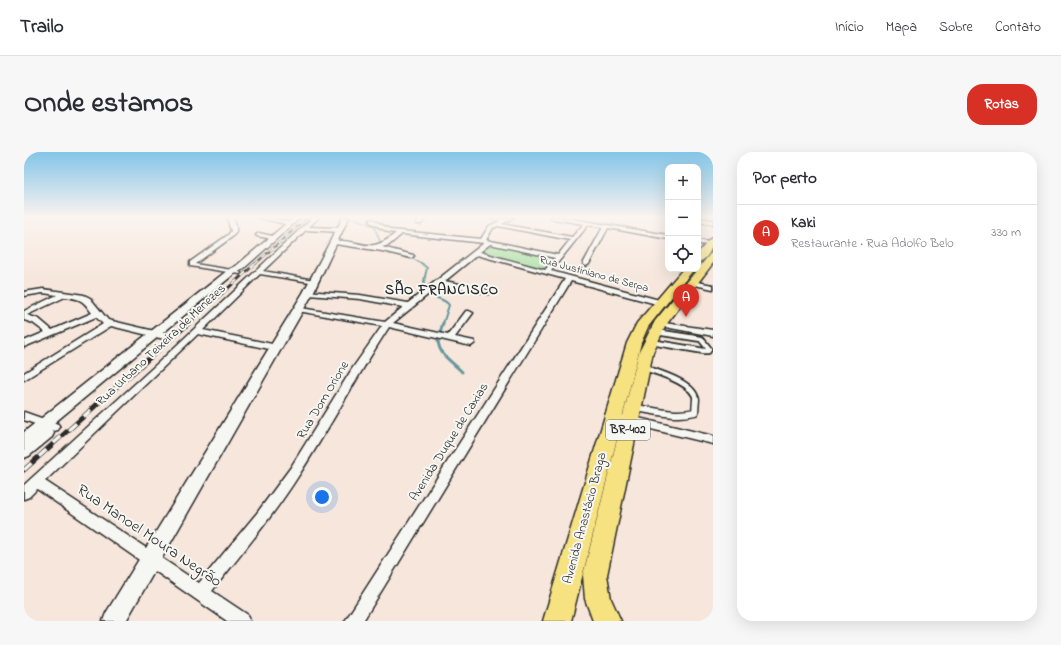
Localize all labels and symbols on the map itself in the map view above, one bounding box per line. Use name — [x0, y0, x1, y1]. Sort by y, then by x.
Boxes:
street label: Rua Justiniano de Serpa — [538, 252, 650, 296]
street label: Rua Urbano Teixeira de Menezes — [92, 279, 230, 410]
district label: SÃO FRANCISCO — [385, 279, 499, 301]
pin: A — [673, 284, 699, 317]
street label: Rua Dom Orione — [292, 357, 354, 443]
street label: Avenida Duque de Caxias — [405, 379, 493, 505]
road number: BR-402 — [606, 420, 650, 440]
street label: Avenida Anastácio Braga — [558, 450, 613, 586]
street label: Rua Manoel Moura Negrão — [72, 478, 226, 594]
your location — [312, 487, 332, 507]

